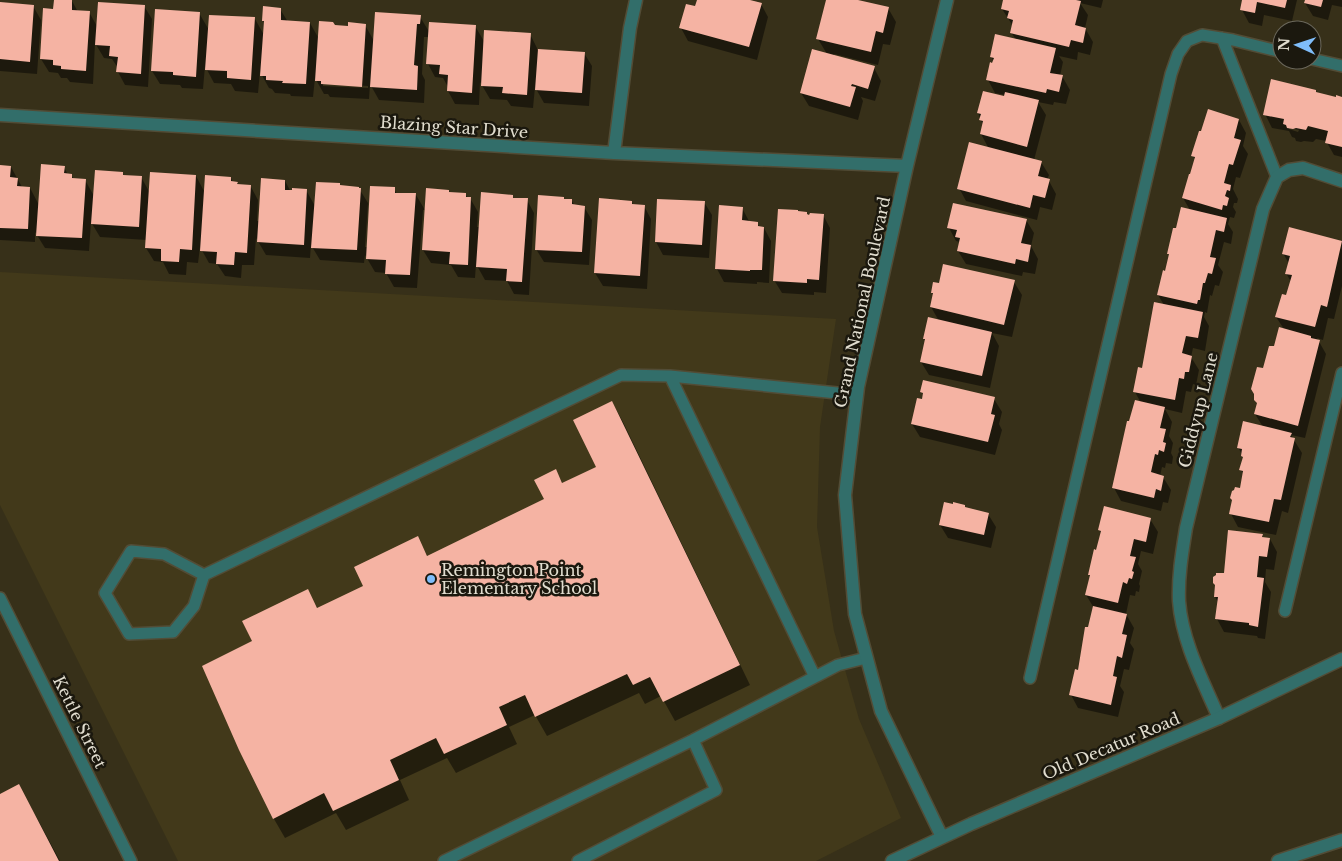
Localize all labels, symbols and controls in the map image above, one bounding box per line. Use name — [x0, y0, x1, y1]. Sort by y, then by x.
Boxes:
north arrow — [1272, 20, 1322, 70]
text: N — [1275, 37, 1293, 51]
street label: Blazing Star Drive — [379, 112, 529, 142]
street label: Grand National Boulevard — [830, 194, 894, 409]
street label: Giddyup Lane — [1174, 350, 1222, 470]
place label: Remington Point Elementary School — [441, 560, 597, 598]
marker: Remington Point Elementary School — [425, 573, 437, 585]
street label: Kettle Street — [49, 672, 111, 772]
street label: Old Decatur Road — [1039, 708, 1183, 784]

